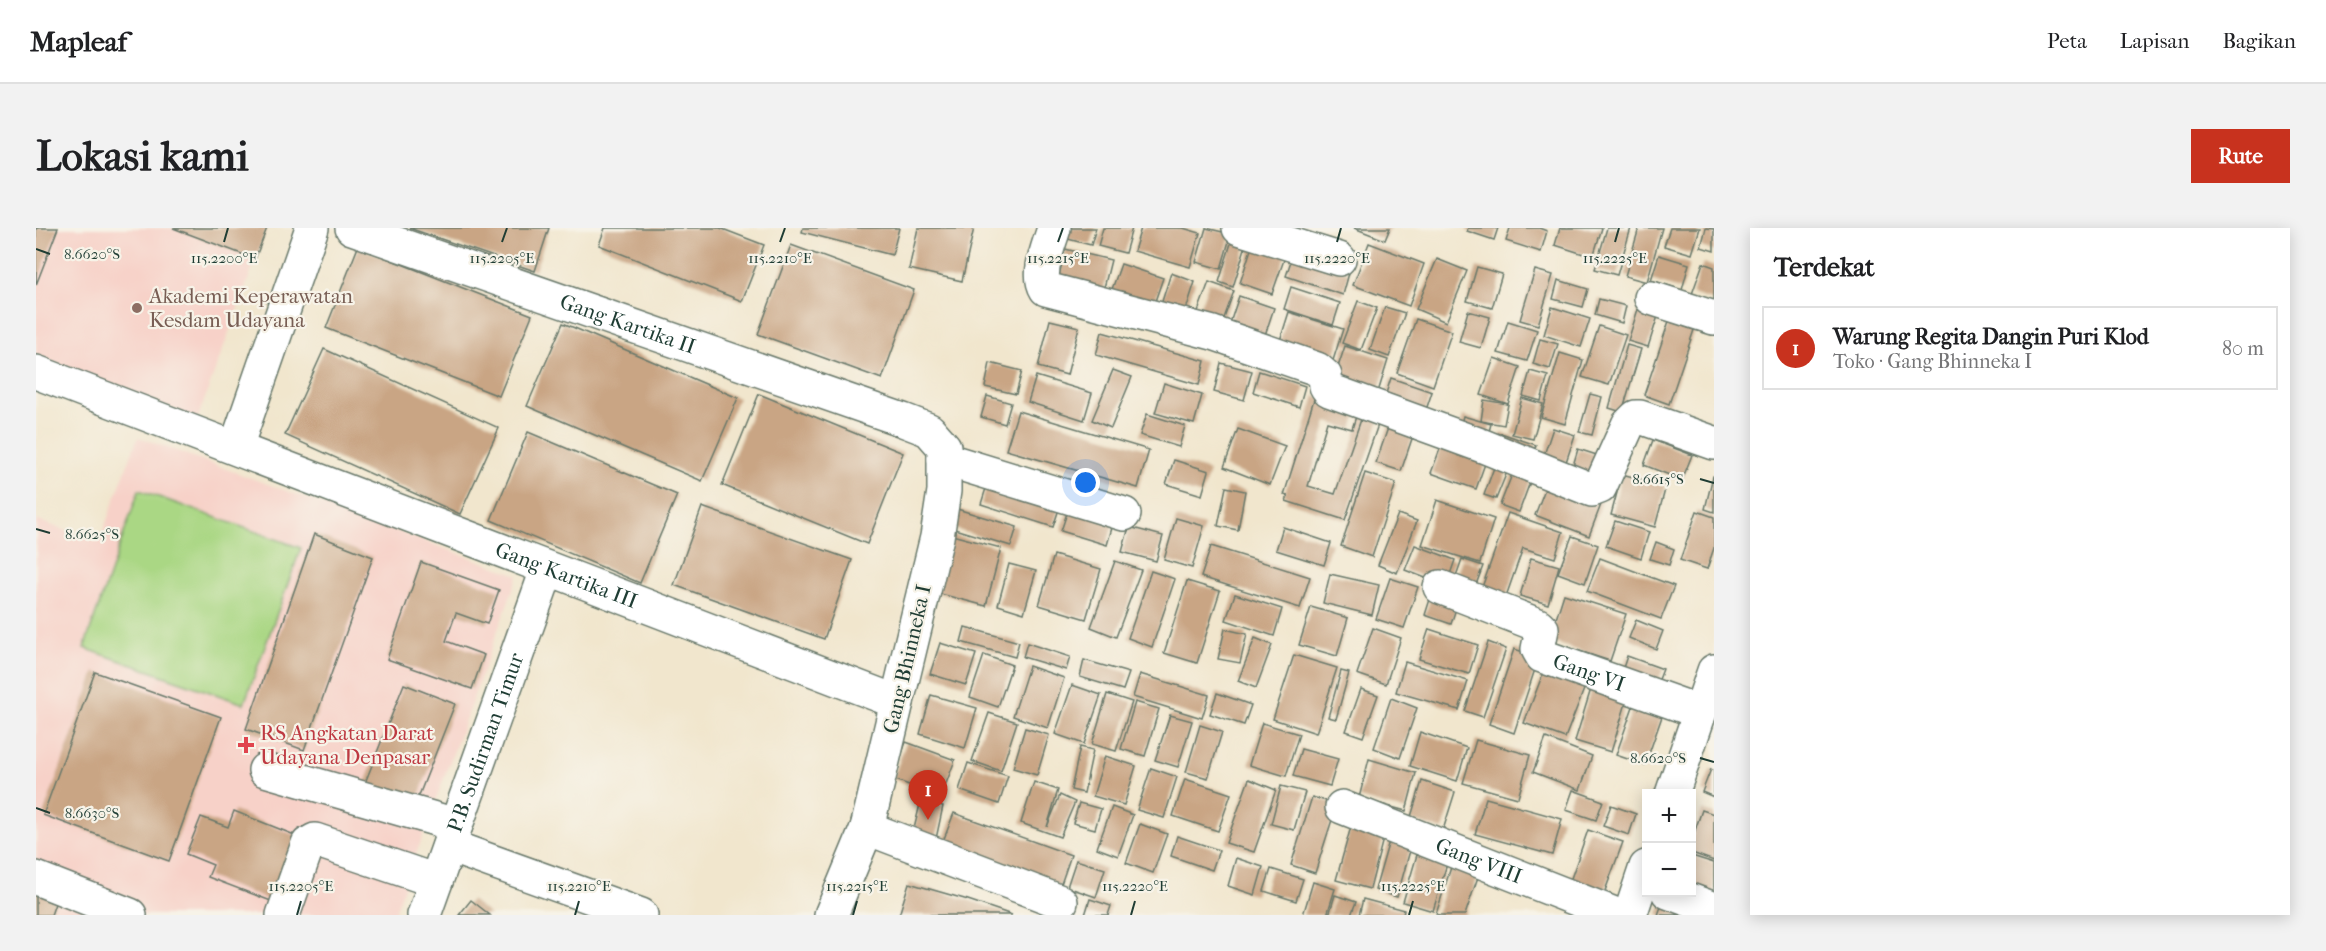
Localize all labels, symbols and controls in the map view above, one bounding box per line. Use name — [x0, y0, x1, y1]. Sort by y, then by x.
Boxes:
text: Mapleaf — [30, 25, 127, 58]
text: Peta — [2047, 29, 2087, 53]
text: Lapisan — [2120, 29, 2189, 53]
text: Bagikan — [2222, 29, 2296, 53]
button: Rute — [2191, 129, 2290, 183]
text: Lokasi kami — [36, 132, 249, 181]
text: 8.6620°S — [64, 245, 120, 263]
text: 115.2200°E — [191, 249, 257, 267]
text: 115.2205°E — [470, 249, 534, 267]
text: 115.2210°E — [748, 249, 812, 267]
text: 115.2215°E — [1027, 249, 1089, 267]
text: 115.2220°E — [1304, 249, 1370, 267]
text: 115.2225°E — [1583, 249, 1647, 267]
text: Terdekat — [1774, 252, 1875, 283]
place label: Akademi Keperawatan Kesdam Udayana — [148, 284, 353, 332]
street label: Gang Kartika II — [557, 289, 699, 359]
marker: Akademi Keperawatan Kesdam Udayana — [130, 301, 144, 315]
text: Warung Regita Dangin Puri Klod — [1833, 324, 2149, 350]
text: 1 — [1792, 337, 1799, 360]
text: 80 m — [2222, 337, 2264, 360]
text: Toko · Gang Bhinneka I — [1833, 350, 2032, 373]
your location — [1071, 468, 1100, 497]
text: 8.6615°S — [1632, 470, 1684, 488]
text: 8.6625°S — [65, 525, 119, 543]
street label: Gang Kartika III — [492, 537, 641, 613]
street label: Gang Bhinneka I — [878, 582, 936, 736]
street label: Gang VI — [1550, 649, 1628, 696]
street label: P.B. Sudirman Timur — [442, 650, 528, 836]
place label: RS Angkatan Darat Udayana Denpasar — [260, 721, 434, 769]
marker: RS Angkatan Darat Udayana Denpasar — [237, 736, 255, 754]
text: 8.6620°S — [1630, 749, 1686, 767]
pin: 1 — [908, 770, 948, 820]
map controls — [1642, 789, 1696, 897]
button: + — [1642, 789, 1696, 843]
text: 8.6630°S — [65, 804, 119, 822]
street label: Gang VIII — [1432, 833, 1526, 889]
button: − — [1642, 843, 1696, 897]
text: 115.2205°E — [269, 877, 333, 895]
text: 115.2210°E — [547, 877, 611, 895]
text: 115.2215°E — [826, 877, 888, 895]
text: 115.2220°E — [1102, 877, 1168, 895]
text: 115.2225°E — [1381, 877, 1445, 895]

